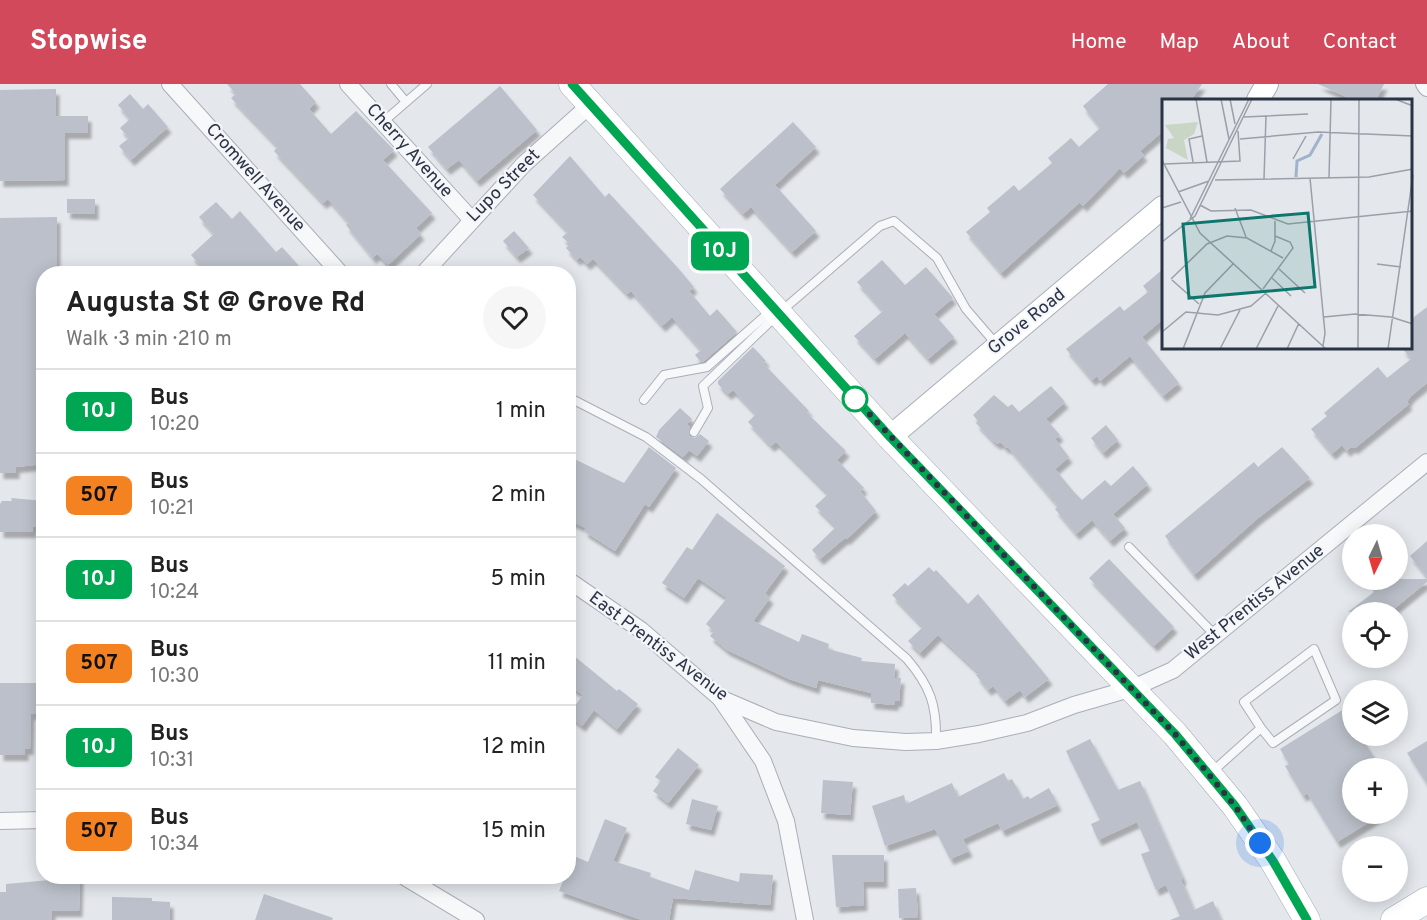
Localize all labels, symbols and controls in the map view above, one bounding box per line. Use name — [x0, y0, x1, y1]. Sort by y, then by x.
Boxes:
text: Stopwise — [30, 24, 147, 60]
text: Home — [1071, 29, 1127, 56]
text: Map — [1160, 29, 1199, 56]
text: About — [1232, 29, 1290, 56]
text: Contact — [1323, 29, 1397, 56]
street label: Cherry Avenue — [361, 99, 457, 203]
inset map — [1162, 99, 1412, 350]
street label: Cromwell Avenue — [200, 119, 310, 237]
street label: Lupo Street — [462, 144, 546, 228]
line badge: 10J — [686, 232, 754, 270]
text: 10J — [703, 238, 737, 265]
street label: Grove Road — [983, 284, 1071, 360]
text: Augusta St @ Grove Rd — [66, 286, 365, 322]
button: heart — [483, 286, 546, 349]
text: Walk · 3 min · 210 m — [66, 327, 232, 353]
text: Bus — [150, 385, 189, 412]
unlabelled marker — [842, 386, 868, 412]
text: 10J — [82, 398, 116, 425]
text: 1 min — [496, 398, 546, 425]
text: 10:20 — [150, 412, 200, 438]
text: Bus — [150, 469, 189, 496]
text: 507 — [80, 482, 118, 509]
text: 2 min — [491, 482, 546, 509]
text: 10:21 — [150, 496, 195, 522]
north arrow — [1342, 524, 1408, 590]
map controls — [1342, 524, 1408, 902]
street label: West Prentiss Avenue — [1181, 540, 1329, 666]
text: Bus — [150, 553, 189, 580]
text: 10J — [82, 566, 116, 593]
text: 5 min — [491, 566, 546, 593]
text: 10:24 — [150, 580, 199, 606]
street label: East Prentiss Avenue — [584, 587, 732, 707]
button: locate — [1342, 602, 1408, 668]
text: Bus — [150, 637, 189, 664]
text: 507 — [80, 650, 118, 677]
text: 11 min — [488, 650, 546, 677]
text: 10:30 — [150, 664, 199, 690]
button: layers — [1342, 680, 1408, 746]
text: Bus — [150, 721, 189, 748]
text: 10J — [82, 734, 116, 761]
text: 12 min — [483, 734, 546, 761]
text: 10:31 — [150, 748, 194, 774]
button: + — [1342, 758, 1408, 824]
text: Bus — [150, 805, 189, 832]
text: 507 — [80, 818, 118, 845]
text: 15 min — [482, 818, 546, 845]
your location — [1245, 828, 1275, 858]
text: 10:34 — [150, 832, 199, 858]
button: − — [1342, 836, 1408, 902]

